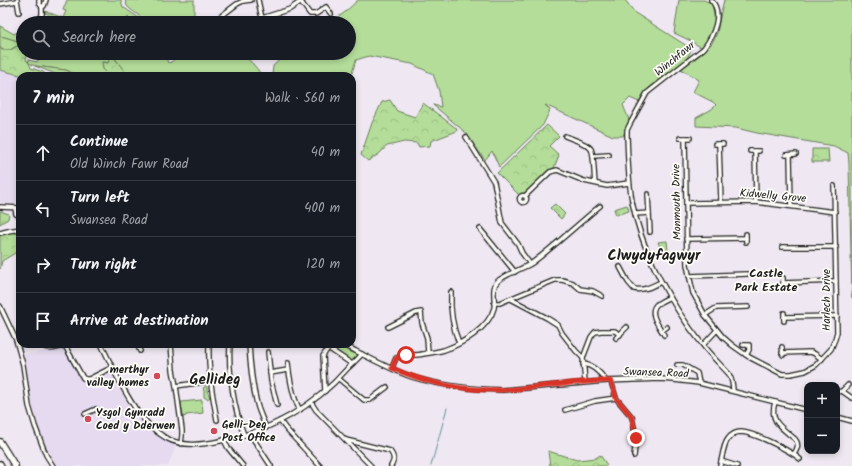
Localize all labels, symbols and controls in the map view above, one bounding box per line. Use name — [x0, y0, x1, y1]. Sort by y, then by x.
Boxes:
search box — [16, 16, 356, 60]
text: Search here — [62, 26, 136, 50]
icon: search — [30, 27, 52, 49]
street label: Winchfawr — [651, 36, 700, 81]
text: 7 min — [32, 85, 74, 112]
text: Walk · 560 m — [265, 88, 340, 109]
text: Continue — [70, 130, 128, 154]
icon: ahead — [32, 142, 54, 164]
text: 40 m — [311, 142, 340, 163]
text: Old Winch Fawr Road — [70, 154, 188, 175]
street label: Monmouth Drive — [667, 164, 687, 240]
street label: Kidwelly Grove — [739, 184, 807, 208]
text: Turn left — [70, 186, 130, 210]
icon: left — [32, 198, 54, 220]
text: 400 m — [304, 198, 340, 219]
text: Swansea Road — [70, 210, 147, 231]
district label: Clwydyfagwyr — [608, 244, 701, 268]
text: Turn right — [70, 253, 137, 277]
icon: right — [32, 254, 54, 276]
text: 120 m — [306, 254, 340, 275]
district label: Castle Park Estate — [735, 264, 797, 297]
street label: Harlech Drive — [818, 269, 836, 331]
text: Arrive at destination — [70, 309, 209, 333]
icon: arrive — [32, 310, 54, 332]
route start — [397, 346, 415, 364]
place label: merthyr valley homes — [87, 361, 150, 392]
street label: Swansea Road — [623, 363, 690, 383]
district label: Gellideg — [190, 368, 240, 392]
marker: merthyr valley homes — [152, 371, 162, 381]
map controls — [804, 382, 840, 454]
button: + — [804, 382, 840, 418]
place label: Ysgol Gynradd Coed y Dderwen — [96, 404, 175, 435]
marker: Ysgol Gynradd Coed y Dderwen — [83, 414, 93, 424]
place label: Gelli-Deg Post Office — [222, 416, 276, 447]
button: − — [804, 418, 840, 454]
marker: Gelli-Deg Post Office — [209, 426, 219, 436]
route end — [627, 429, 645, 447]

